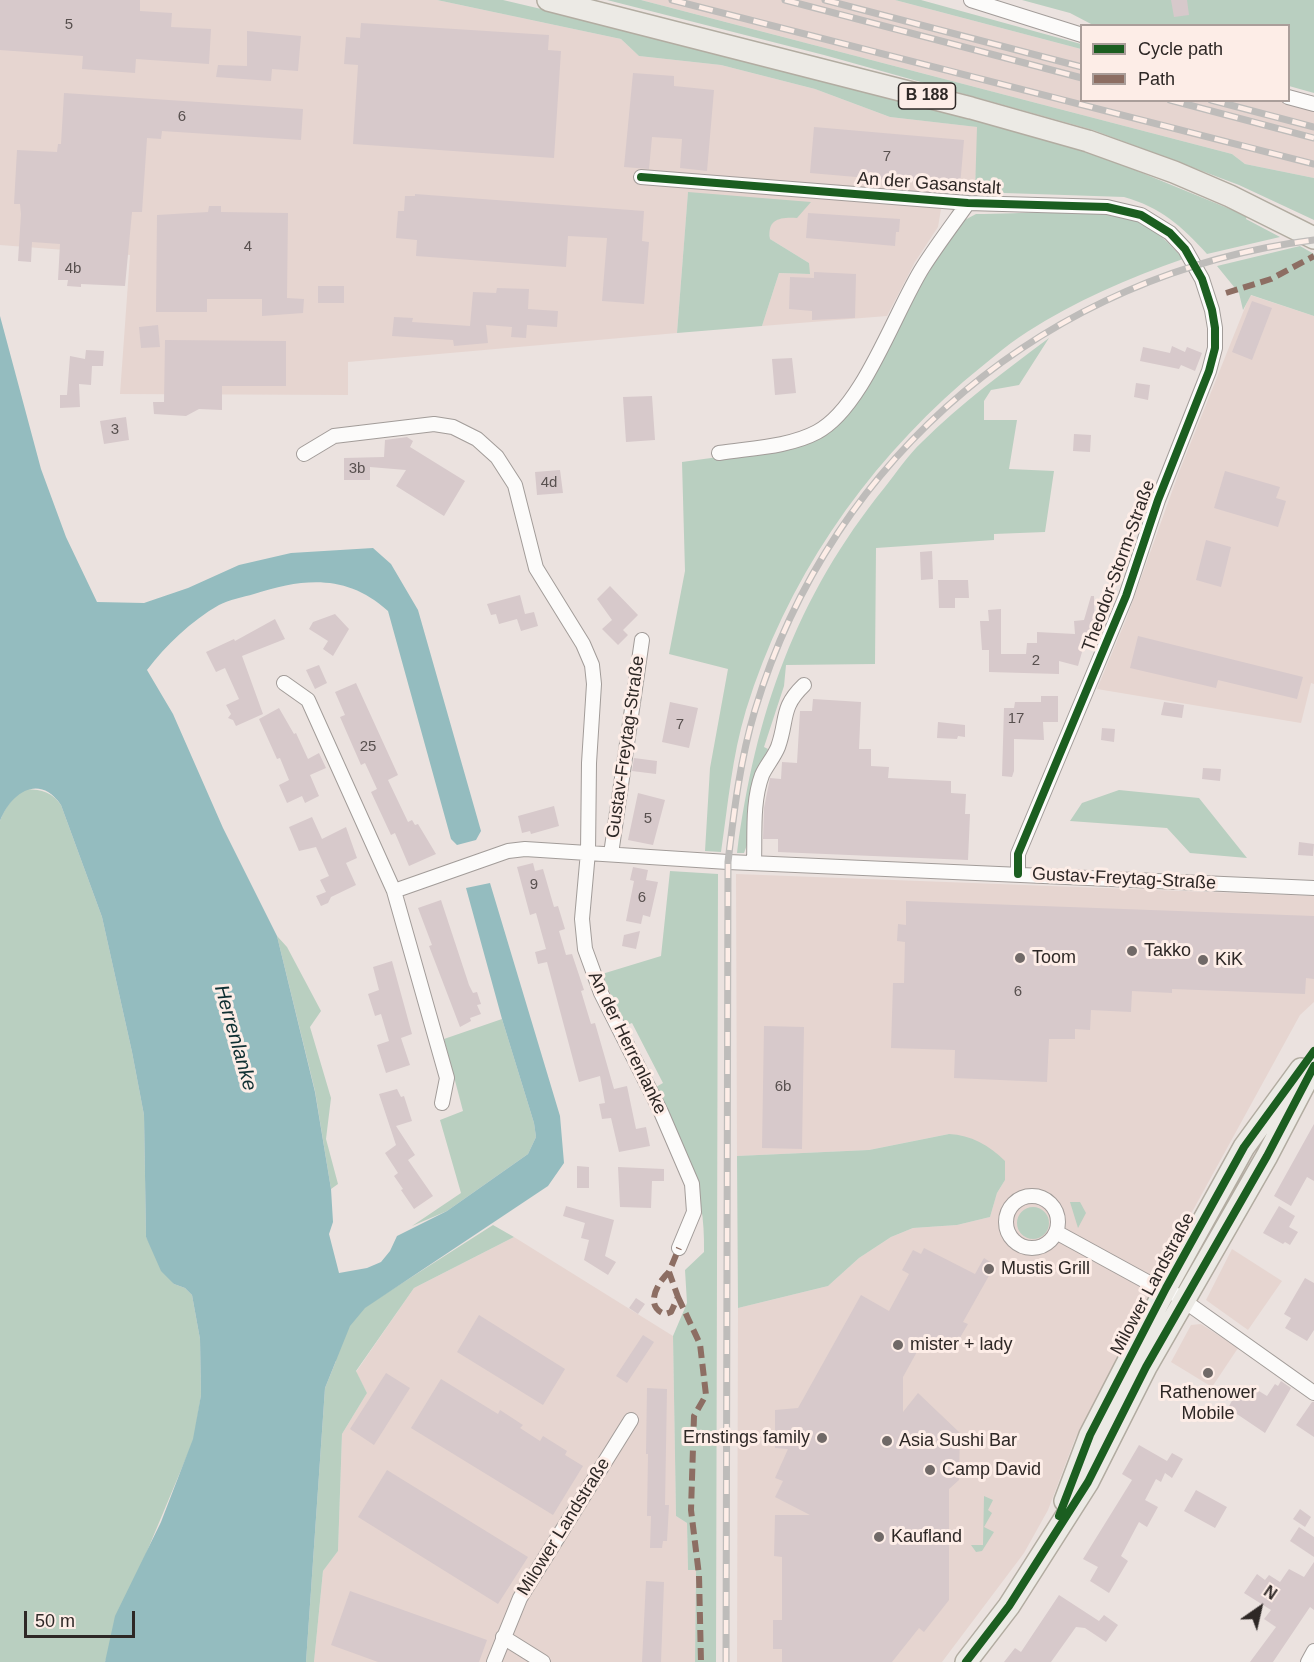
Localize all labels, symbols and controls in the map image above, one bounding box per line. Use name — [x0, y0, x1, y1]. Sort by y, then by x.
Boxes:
house number: 5 — [65, 16, 73, 34]
legend — [1080, 24, 1290, 102]
text: Cycle path — [1138, 39, 1223, 59]
text: Path — [1138, 69, 1175, 89]
road number: B 188 — [898, 83, 956, 109]
house number: 6 — [178, 108, 186, 126]
house number: 7 — [883, 148, 891, 166]
street label: An der Gasanstalt — [856, 168, 1002, 200]
house number: 4 — [244, 238, 252, 256]
house number: 4b — [65, 260, 81, 278]
house number: 3 — [111, 421, 119, 439]
house number: 3b — [349, 460, 365, 478]
house number: 4d — [541, 474, 557, 492]
street label: Theodor-Storm-Straße — [1078, 477, 1160, 655]
house number: 2 — [1032, 652, 1040, 670]
street label: Gustav-Freytag-Straße — [602, 654, 650, 840]
house number: 17 — [1008, 710, 1024, 728]
house number: 7 — [676, 716, 684, 734]
house number: 25 — [360, 738, 376, 756]
house number: 5 — [644, 810, 652, 828]
street label: Gustav-Freytag-Straße — [1032, 863, 1216, 895]
house number: 9 — [530, 876, 538, 894]
house number: 6 — [638, 889, 646, 907]
place label: Takko — [1144, 940, 1191, 962]
marker: Takko — [1125, 944, 1139, 958]
place label: Toom — [1032, 947, 1076, 969]
place label: KiK — [1215, 949, 1243, 971]
marker: Toom — [1013, 951, 1027, 965]
marker: KiK — [1196, 953, 1210, 967]
street label: An der Herrenlanke — [583, 968, 671, 1118]
water label: Herrenlanke — [208, 982, 262, 1094]
house number: 6 — [1014, 983, 1022, 1001]
house number: 6b — [775, 1078, 791, 1096]
street label: Milower Landstraße — [1106, 1209, 1200, 1359]
place label: Mustis Grill — [1001, 1258, 1090, 1280]
marker: Mustis Grill — [982, 1262, 996, 1276]
place label: mister + lady — [910, 1334, 1013, 1356]
marker: mister + lady — [891, 1338, 905, 1352]
marker: Rathenower Mobile — [1201, 1366, 1215, 1380]
place label: Rathenower Mobile — [1159, 1382, 1257, 1424]
place label: Ernstings family — [683, 1427, 810, 1449]
place label: Asia Sushi Bar — [899, 1430, 1017, 1452]
marker: Ernstings family — [815, 1431, 829, 1445]
marker: Asia Sushi Bar — [880, 1434, 894, 1448]
street label: Milower Landstraße — [513, 1454, 615, 1600]
place label: Camp David — [942, 1459, 1041, 1481]
marker: Camp David — [923, 1463, 937, 1477]
place label: Kaufland — [891, 1526, 962, 1548]
marker: Kaufland — [872, 1530, 886, 1544]
north arrow — [1230, 1578, 1290, 1638]
text: N — [1261, 1582, 1280, 1603]
scale bar — [27, 1599, 138, 1637]
text: 50 m — [35, 1611, 75, 1631]

